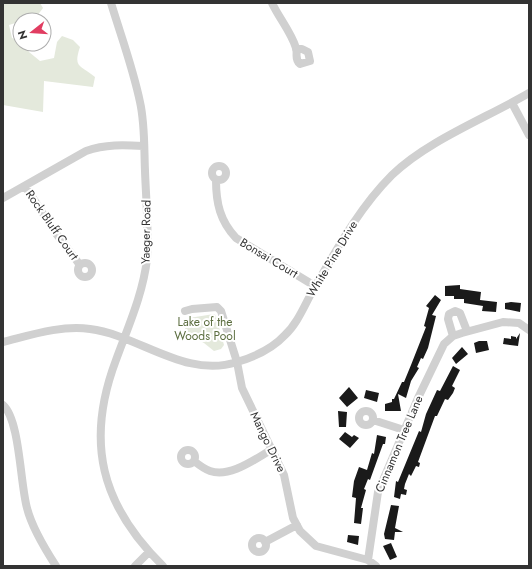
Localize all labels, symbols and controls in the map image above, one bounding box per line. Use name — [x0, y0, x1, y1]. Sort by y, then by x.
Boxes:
north arrow — [12, 12, 52, 52]
text: N — [14, 28, 31, 41]
street label: Rock Bluff Court — [21, 186, 83, 264]
street label: Yaeger Road — [136, 200, 156, 264]
street label: White Pine Drive — [302, 217, 362, 301]
street label: Bonsai Court — [237, 234, 302, 282]
park label: Lake of the Woods Pool — [174, 313, 236, 345]
street label: Cinnamon Tree Lane — [370, 393, 428, 495]
street label: Mango Drive — [246, 409, 290, 475]

